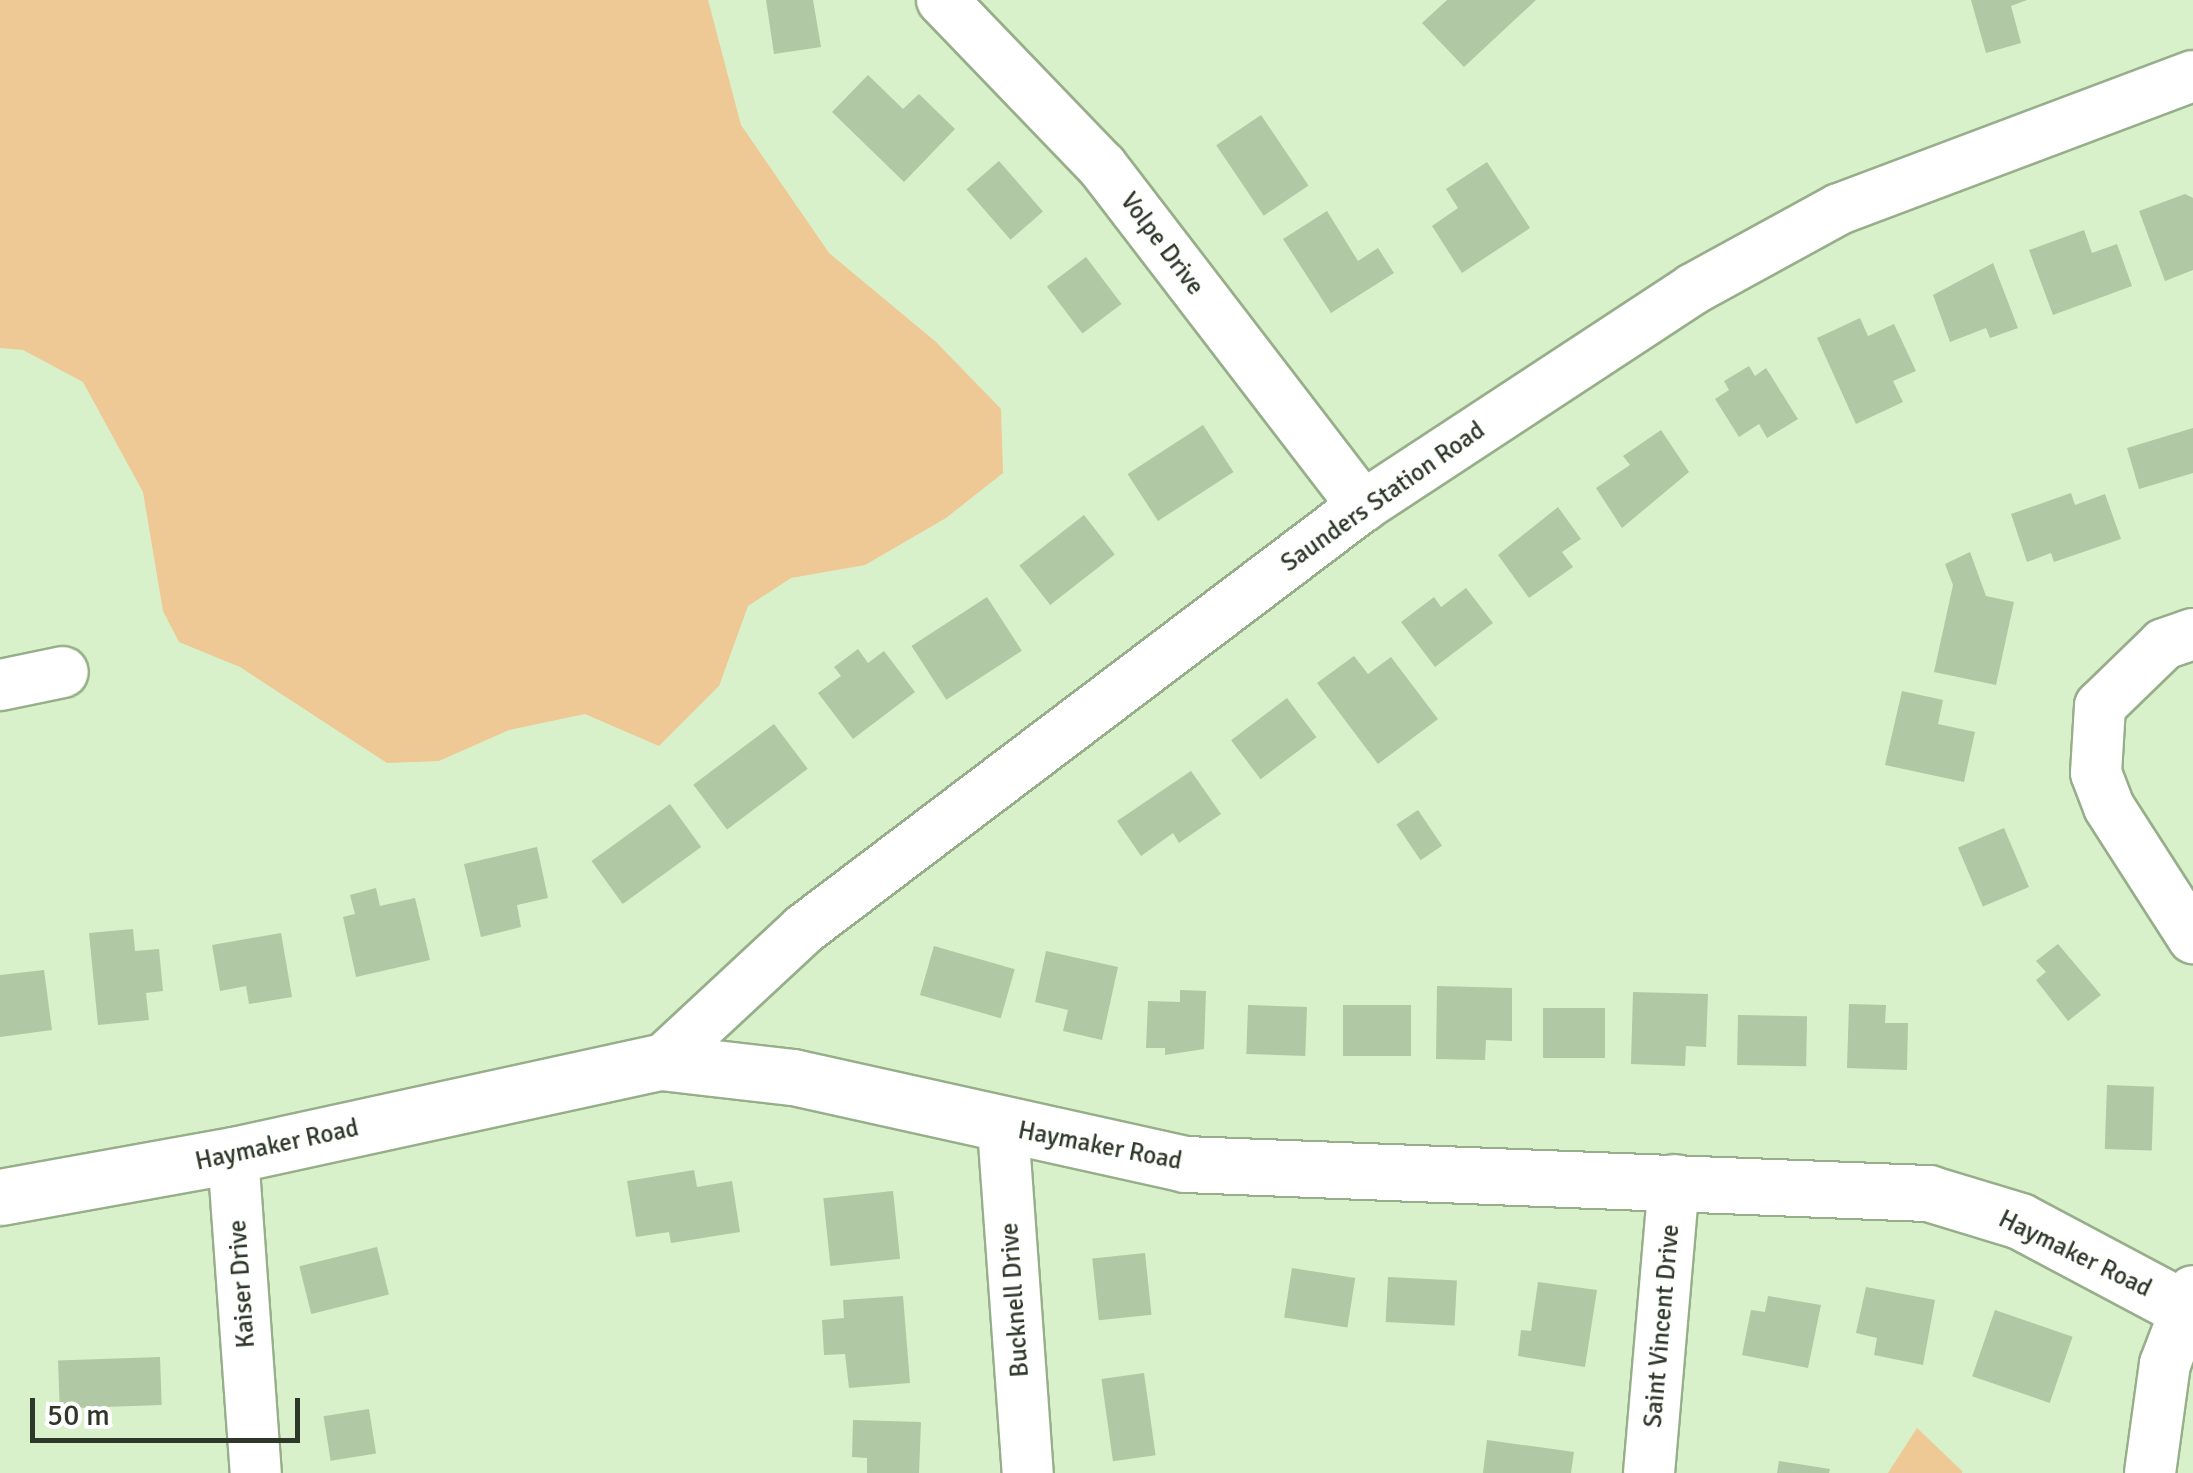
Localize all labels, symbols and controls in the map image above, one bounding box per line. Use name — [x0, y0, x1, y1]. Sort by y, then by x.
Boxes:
street label: Volpe Drive — [1114, 187, 1210, 301]
street label: Saunders Station Road — [1275, 415, 1491, 579]
street label: Haymaker Road — [193, 1113, 361, 1177]
street label: Haymaker Road — [1016, 1115, 1184, 1177]
street label: Haymaker Road — [1994, 1204, 2156, 1304]
street label: Kaiser Drive — [223, 1219, 261, 1349]
street label: Bucknell Drive — [995, 1222, 1035, 1378]
street label: Saint Vincent Drive — [1638, 1223, 1686, 1429]
scale bar — [35, 1378, 305, 1440]
text: 50 m — [47, 1397, 110, 1434]

